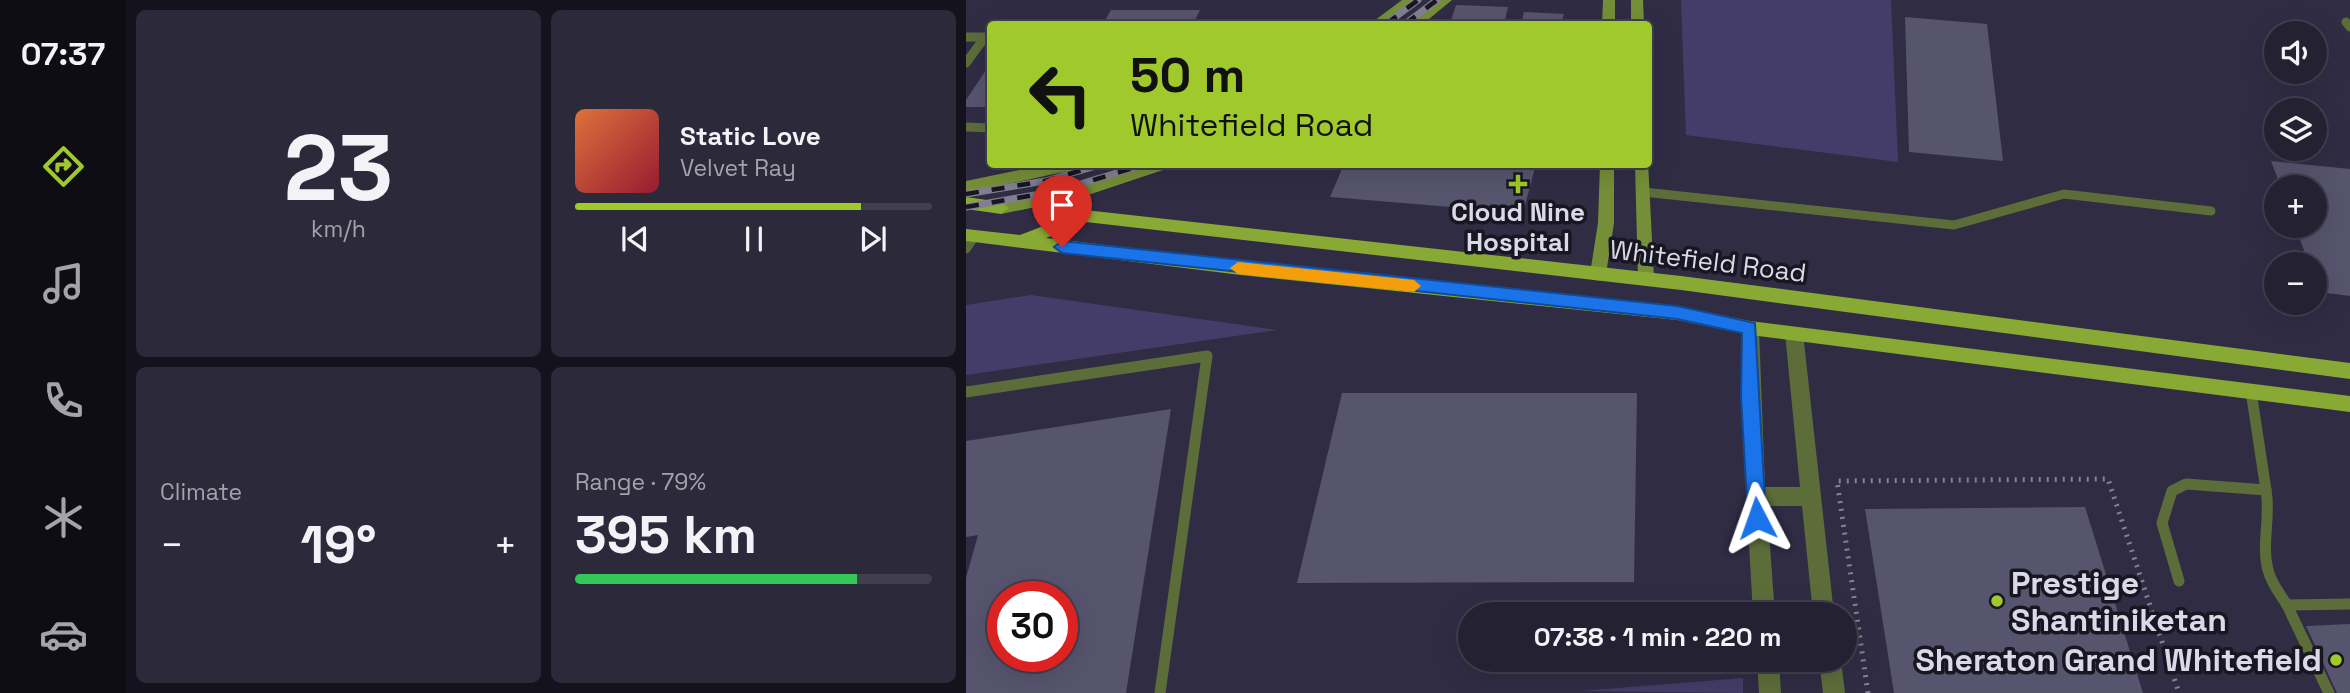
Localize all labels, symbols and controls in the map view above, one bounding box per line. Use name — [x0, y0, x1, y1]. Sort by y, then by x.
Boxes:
map controls — [2264, 21, 2327, 315]
button: sound — [2264, 21, 2327, 84]
text: 07:37 — [21, 34, 105, 74]
text: 50 m — [1130, 44, 1245, 106]
icon: left — [1015, 49, 1106, 140]
button: layers — [2264, 98, 2327, 161]
text: Whitefield Road — [1130, 105, 1373, 145]
text: 23 — [284, 110, 393, 227]
text: Static Love — [680, 119, 821, 153]
icon: directions — [39, 142, 88, 191]
text: Velvet Ray — [680, 153, 796, 183]
marker: Cloud Nine Hospital — [1508, 174, 1528, 194]
pin — [1032, 175, 1092, 247]
button: + — [2264, 175, 2327, 238]
icon: arrive — [1043, 186, 1081, 224]
place label: Cloud Nine Hospital — [1451, 195, 1585, 259]
text: km/h — [311, 214, 366, 244]
icon: previous — [616, 220, 654, 258]
icon: pause — [735, 220, 773, 258]
icon: next — [854, 220, 892, 258]
street label: Whitefield Road — [1608, 232, 1808, 290]
button: − — [2264, 252, 2327, 315]
icon: music — [39, 259, 88, 308]
icon: phone — [39, 376, 88, 425]
text: Range · 79% — [575, 467, 706, 497]
text: Climate — [160, 477, 242, 507]
position arrow — [1720, 481, 1794, 555]
icon: climate — [39, 493, 88, 542]
text: 395 km — [575, 502, 757, 568]
text: 19° — [300, 512, 377, 578]
text: − — [160, 521, 184, 569]
text: + — [493, 521, 517, 569]
place label: Prestige Shantiniketan — [2011, 563, 2227, 640]
speed limit sign: 30 — [987, 581, 1078, 672]
marker: Prestige Shantiniketan — [1989, 593, 2005, 609]
icon: car — [39, 610, 88, 659]
text: 07:38 · 1 min · 220 m — [1534, 620, 1781, 654]
place label: Sheraton Grand Whitefield — [1915, 640, 2322, 680]
marker: Sheraton Grand Whitefield — [2328, 652, 2344, 668]

